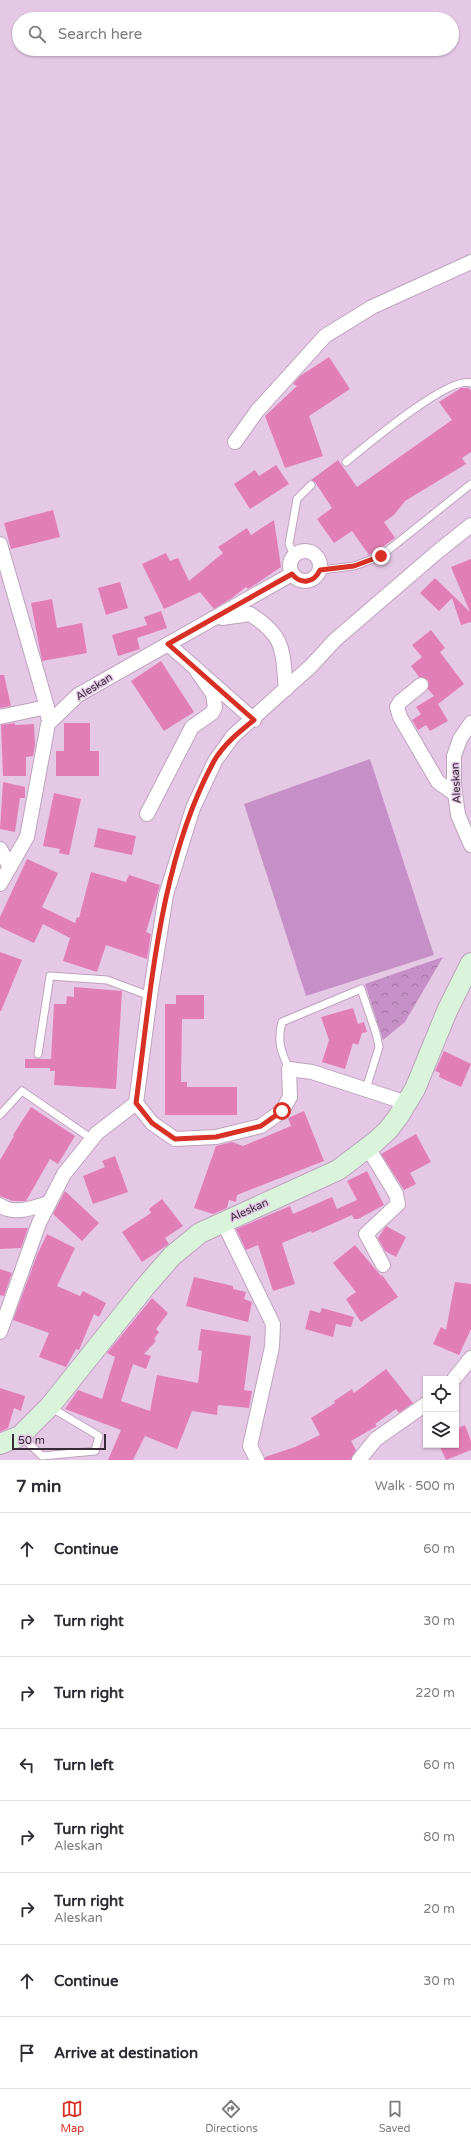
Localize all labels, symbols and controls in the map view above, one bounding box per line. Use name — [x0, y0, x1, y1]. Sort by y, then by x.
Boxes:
search box — [12, 12, 459, 56]
icon: search — [26, 23, 48, 45]
text: Search here — [58, 25, 142, 43]
route end — [372, 547, 390, 565]
street label: Aleskan — [73, 671, 115, 703]
street label: Aleskan — [448, 762, 464, 804]
route start — [273, 1102, 291, 1120]
street label: Aleskan — [228, 1196, 270, 1224]
map controls — [423, 1376, 459, 1448]
button: locate — [423, 1376, 459, 1412]
button: layers — [423, 1412, 459, 1448]
scale bar — [12, 1432, 106, 1451]
text: 50 m — [18, 1434, 45, 1447]
text: 7 min — [16, 1476, 61, 1497]
text: Walk · 500 m — [375, 1478, 455, 1494]
icon: ahead — [16, 1538, 38, 1560]
text: Continue — [54, 1540, 118, 1558]
text: 60 m — [423, 1541, 455, 1557]
icon: right — [16, 1610, 38, 1632]
text: Turn right — [54, 1612, 124, 1630]
text: 30 m — [423, 1613, 455, 1629]
icon: right — [16, 1682, 38, 1704]
text: Turn right — [54, 1684, 124, 1702]
text: 220 m — [415, 1685, 455, 1701]
icon: left — [16, 1754, 38, 1776]
text: Turn left — [54, 1756, 114, 1774]
text: 60 m — [423, 1757, 455, 1773]
text: Turn right — [54, 1820, 124, 1838]
icon: right — [16, 1826, 38, 1848]
text: 80 m — [423, 1829, 455, 1845]
text: Aleskan — [54, 1838, 103, 1854]
text: Turn right — [54, 1892, 124, 1910]
icon: right — [16, 1898, 38, 1920]
text: 20 m — [423, 1901, 455, 1917]
text: Aleskan — [54, 1910, 103, 1926]
icon: ahead — [16, 1970, 38, 1992]
text: Continue — [54, 1972, 118, 1990]
text: 30 m — [423, 1973, 455, 1989]
icon: arrive — [16, 2042, 38, 2064]
text: Arrive at destination — [54, 2044, 198, 2062]
tab: Map — [60, 2098, 84, 2135]
tab: Directions — [205, 2098, 258, 2135]
tab: Saved — [379, 2098, 411, 2135]

